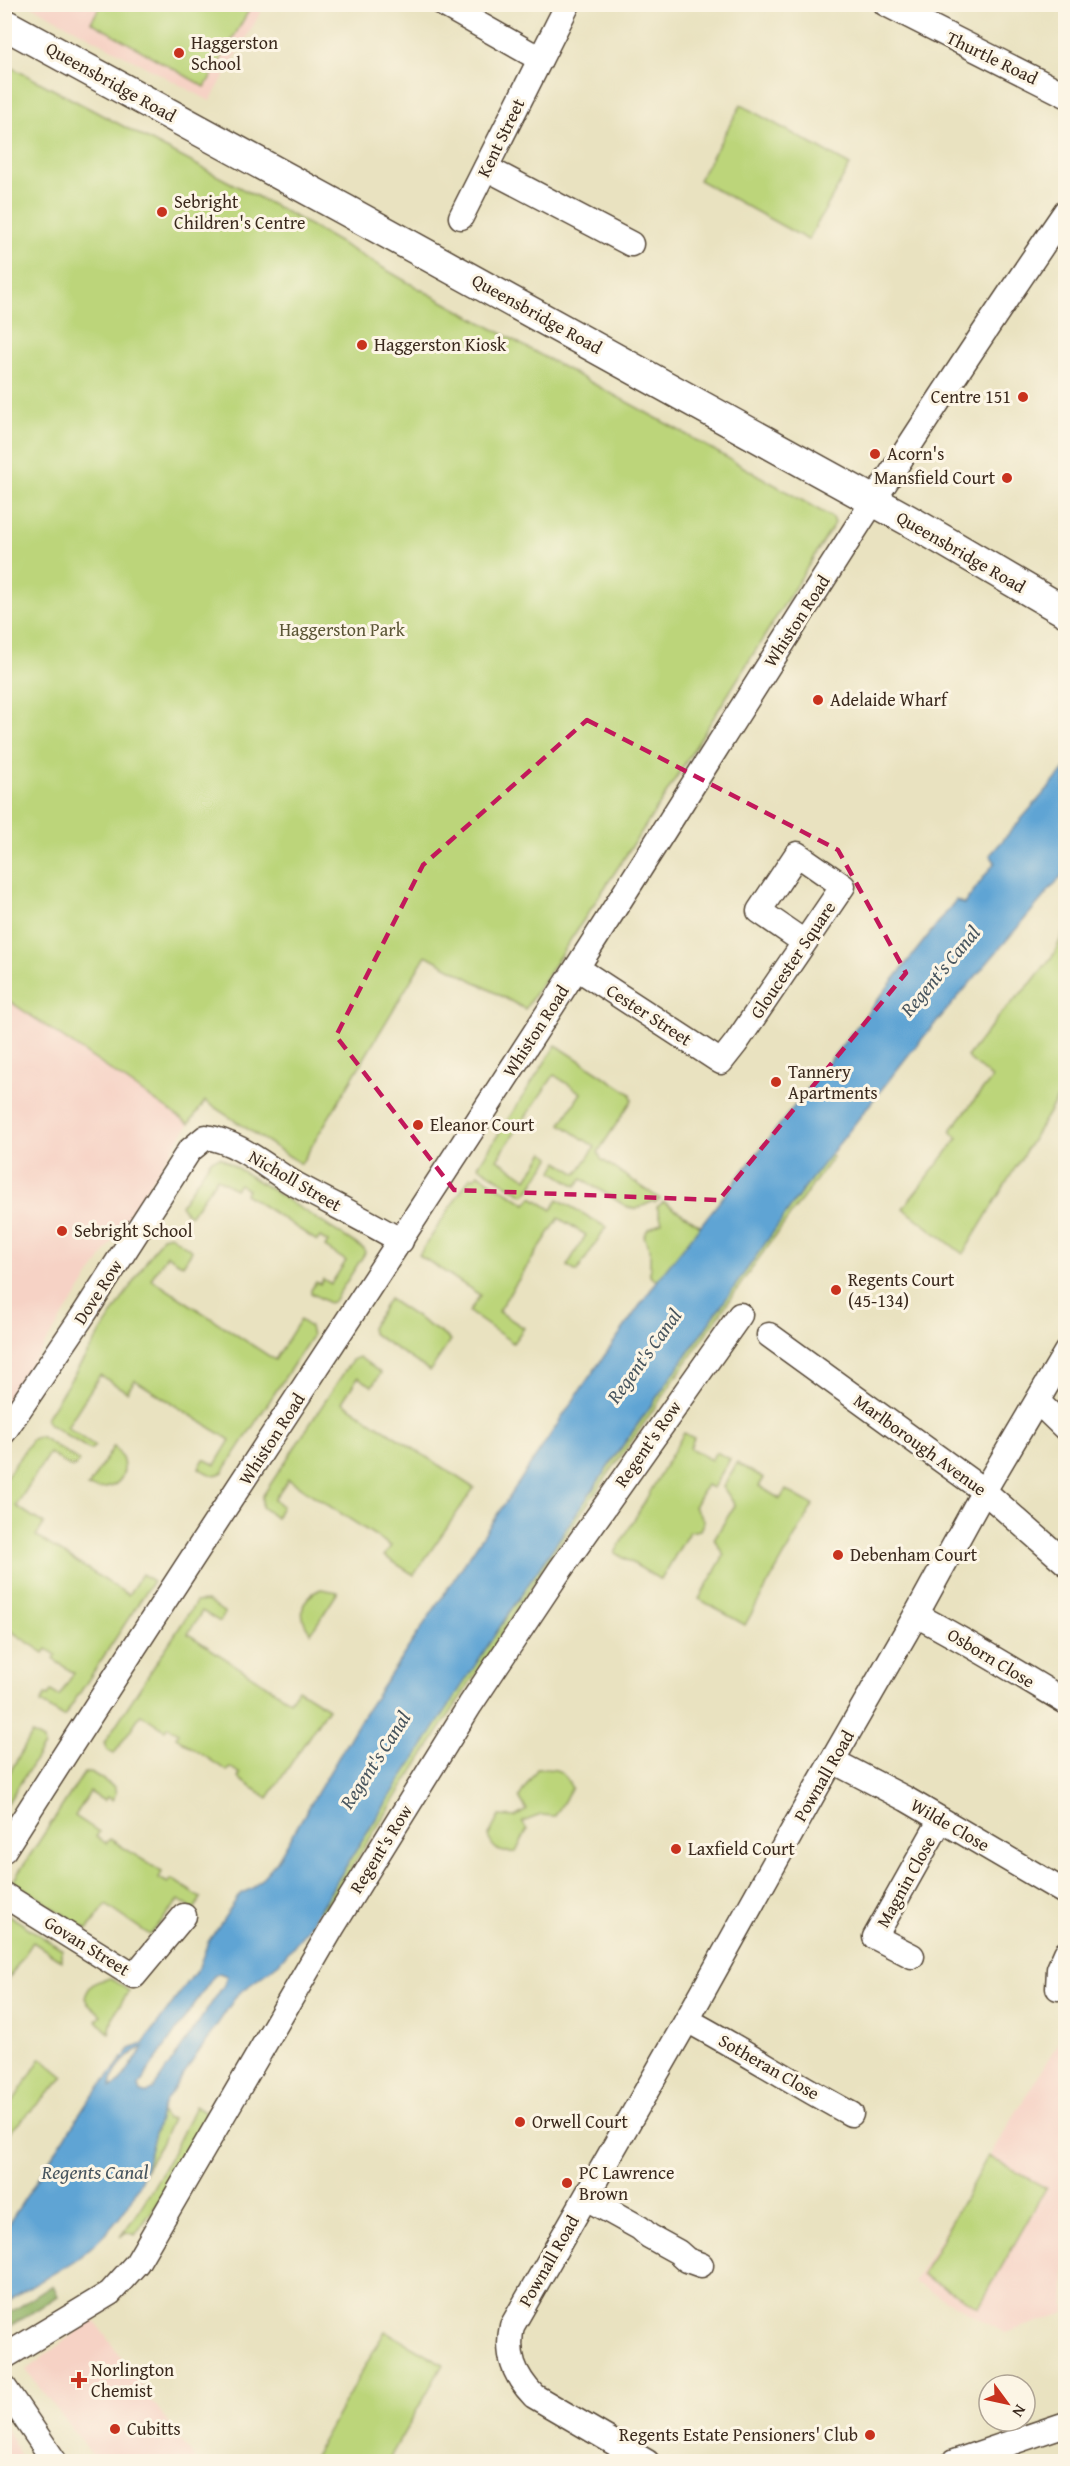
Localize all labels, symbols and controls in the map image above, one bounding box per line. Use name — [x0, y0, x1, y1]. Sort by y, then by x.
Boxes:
street label: Thurtle Road — [942, 24, 1043, 92]
place label: Haggerston School — [191, 29, 278, 77]
street label: Queensbridge Road — [41, 35, 182, 129]
marker: Haggerston School — [172, 46, 186, 60]
street label: Kent Street — [470, 93, 532, 182]
place label: Sebright Children's Centre — [174, 188, 305, 236]
marker: Sebright Children's Centre — [155, 205, 169, 219]
street label: Queensbridge Road — [467, 267, 608, 361]
place label: Haggerston Kiosk — [374, 331, 507, 358]
marker: Haggerston Kiosk — [355, 338, 369, 352]
place label: Centre 151 — [931, 383, 1011, 410]
marker: Centre 151 — [1016, 390, 1030, 404]
place label: Acorn's — [887, 440, 944, 467]
marker: Acorn's — [868, 447, 882, 461]
place label: Mansfield Court — [874, 464, 996, 491]
marker: Mansfield Court — [1000, 471, 1014, 485]
street label: Queensbridge Road — [892, 504, 1031, 600]
street label: Whiston Road — [757, 569, 837, 672]
park label: Haggerston Park — [279, 616, 406, 643]
place label: Adelaide Wharf — [830, 686, 949, 713]
marker: Adelaide Wharf — [811, 693, 825, 707]
street label: Gloucester Square — [743, 896, 842, 1024]
water label: Regent's Canal — [892, 919, 986, 1023]
street label: Cester Street — [601, 977, 698, 1053]
street label: Whiston Road — [496, 979, 576, 1082]
place label: Tannery Apartments — [788, 1058, 878, 1106]
marker: Tannery Apartments — [769, 1075, 783, 1089]
place label: Eleanor Court — [430, 1111, 535, 1138]
marker: Eleanor Court — [411, 1118, 425, 1132]
street label: Nicholl Street — [244, 1143, 347, 1218]
place label: Sebright School — [74, 1217, 192, 1244]
marker: Sebright School — [55, 1224, 69, 1238]
street label: Dove Row — [66, 1254, 129, 1330]
place label: Regents Court (45-134) — [848, 1266, 955, 1314]
marker: Regents Court (45-134) — [829, 1283, 843, 1297]
water label: Regent's Canal — [599, 1302, 688, 1410]
street label: Whiston Road — [232, 1387, 312, 1490]
street label: Marlborough Avenue — [848, 1387, 992, 1502]
street label: Regent's Row — [608, 1395, 688, 1493]
place label: Debenham Court — [850, 1541, 978, 1568]
marker: Debenham Court — [831, 1548, 845, 1562]
street label: Osborn Close — [942, 1621, 1040, 1694]
water label: Regent's Canal — [332, 1705, 417, 1815]
street label: Pownall Road — [786, 1725, 861, 1827]
street label: Wilde Close — [906, 1791, 995, 1858]
street label: Regent's Row — [343, 1799, 419, 1898]
street label: Magnin Close — [869, 1831, 942, 1933]
place label: Laxfield Court — [688, 1835, 795, 1862]
marker: Laxfield Court — [669, 1842, 683, 1856]
street label: Govan Street — [39, 1909, 136, 1983]
street label: Sotheran Close — [714, 2027, 825, 2106]
place label: Orwell Court — [532, 2108, 628, 2135]
marker: Orwell Court — [513, 2115, 527, 2129]
water label: Regents Canal — [41, 2157, 149, 2186]
place label: PC Lawrence Brown — [579, 2159, 674, 2207]
marker: PC Lawrence Brown — [560, 2176, 574, 2190]
street label: Pownall Road — [511, 2210, 586, 2312]
place label: Norlington Chemist — [91, 2356, 174, 2404]
marker: Norlington Chemist — [72, 2373, 86, 2387]
north arrow — [977, 2373, 1037, 2433]
text: N — [1006, 2400, 1033, 2422]
place label: Cubitts — [127, 2415, 181, 2442]
place label: Regents Estate Pensioners' Club — [619, 2421, 858, 2448]
marker: Cubitts — [108, 2422, 122, 2436]
marker: Regents Estate Pensioners' Club — [863, 2428, 877, 2442]

